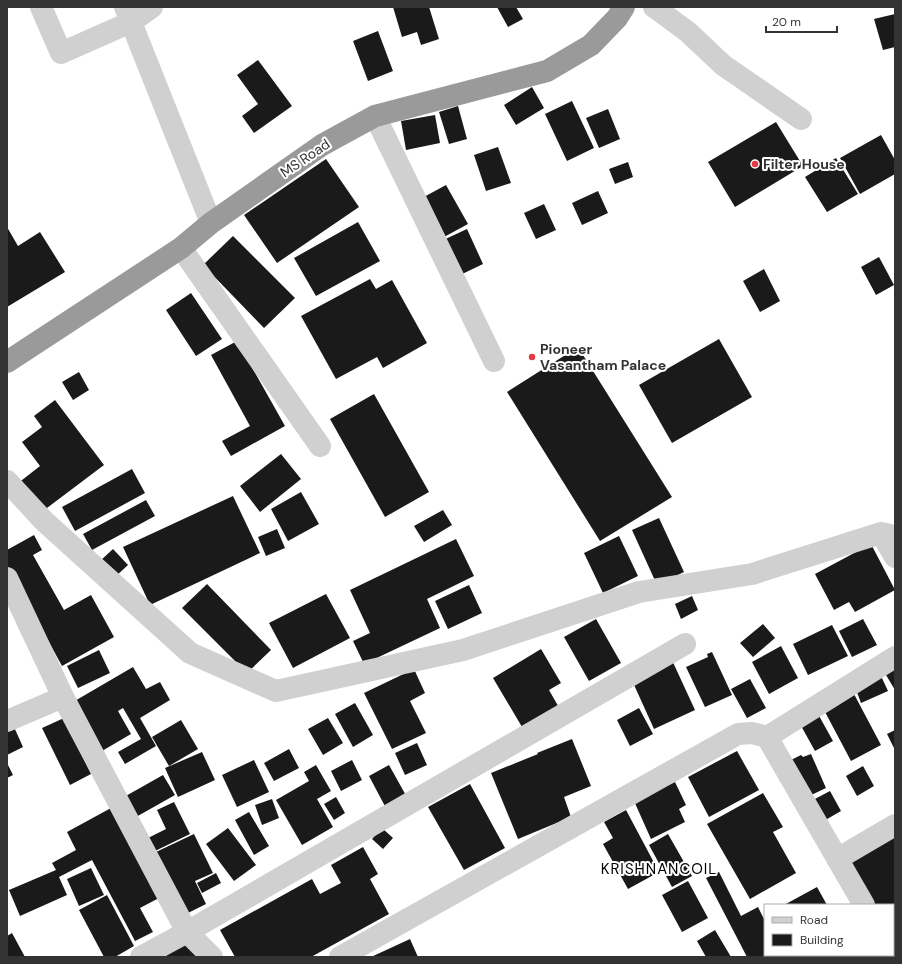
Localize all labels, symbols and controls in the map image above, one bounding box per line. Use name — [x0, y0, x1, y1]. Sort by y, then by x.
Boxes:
scale bar — [766, 8, 837, 34]
text: 20 m — [772, 14, 801, 30]
street label: MS Road — [277, 135, 333, 181]
place label: Filter House — [763, 155, 845, 173]
marker: Filter House — [750, 159, 760, 169]
place label: Pioneer Vasantham Palace — [540, 340, 666, 374]
marker: Pioneer Vasantham Palace — [527, 352, 537, 362]
district label: KRISHNANCOIL — [601, 859, 717, 879]
legend — [764, 904, 894, 956]
text: Road — [800, 912, 828, 928]
text: Building — [800, 932, 844, 948]

